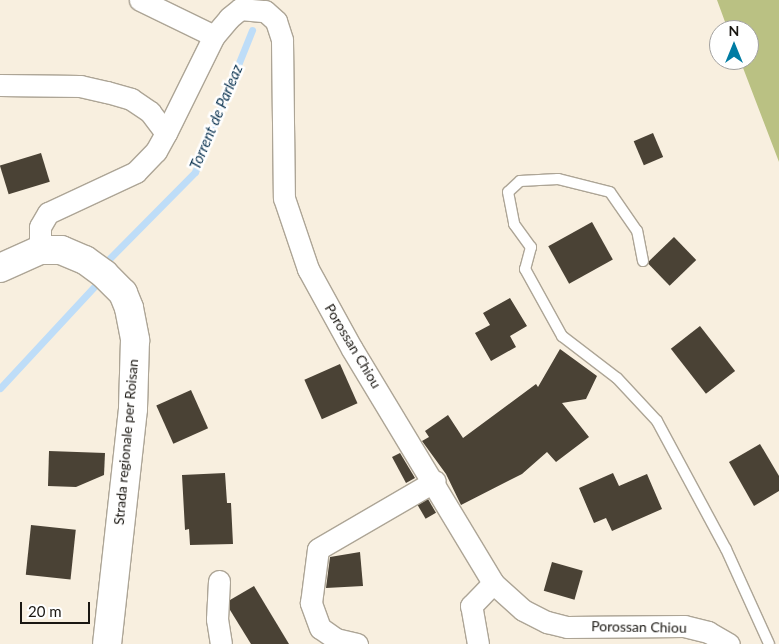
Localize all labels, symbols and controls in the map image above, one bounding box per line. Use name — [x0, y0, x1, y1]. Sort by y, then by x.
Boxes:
north arrow — [709, 20, 759, 70]
text: N — [729, 22, 739, 39]
water label: Torrent de Parleaz — [186, 62, 246, 172]
street label: Porossan Chiou — [321, 301, 385, 391]
street label: Strada regionale per Roisan — [110, 358, 142, 526]
scale bar — [22, 592, 92, 624]
text: 20 m — [28, 602, 62, 620]
street label: Porossan Chiou — [591, 618, 687, 636]

